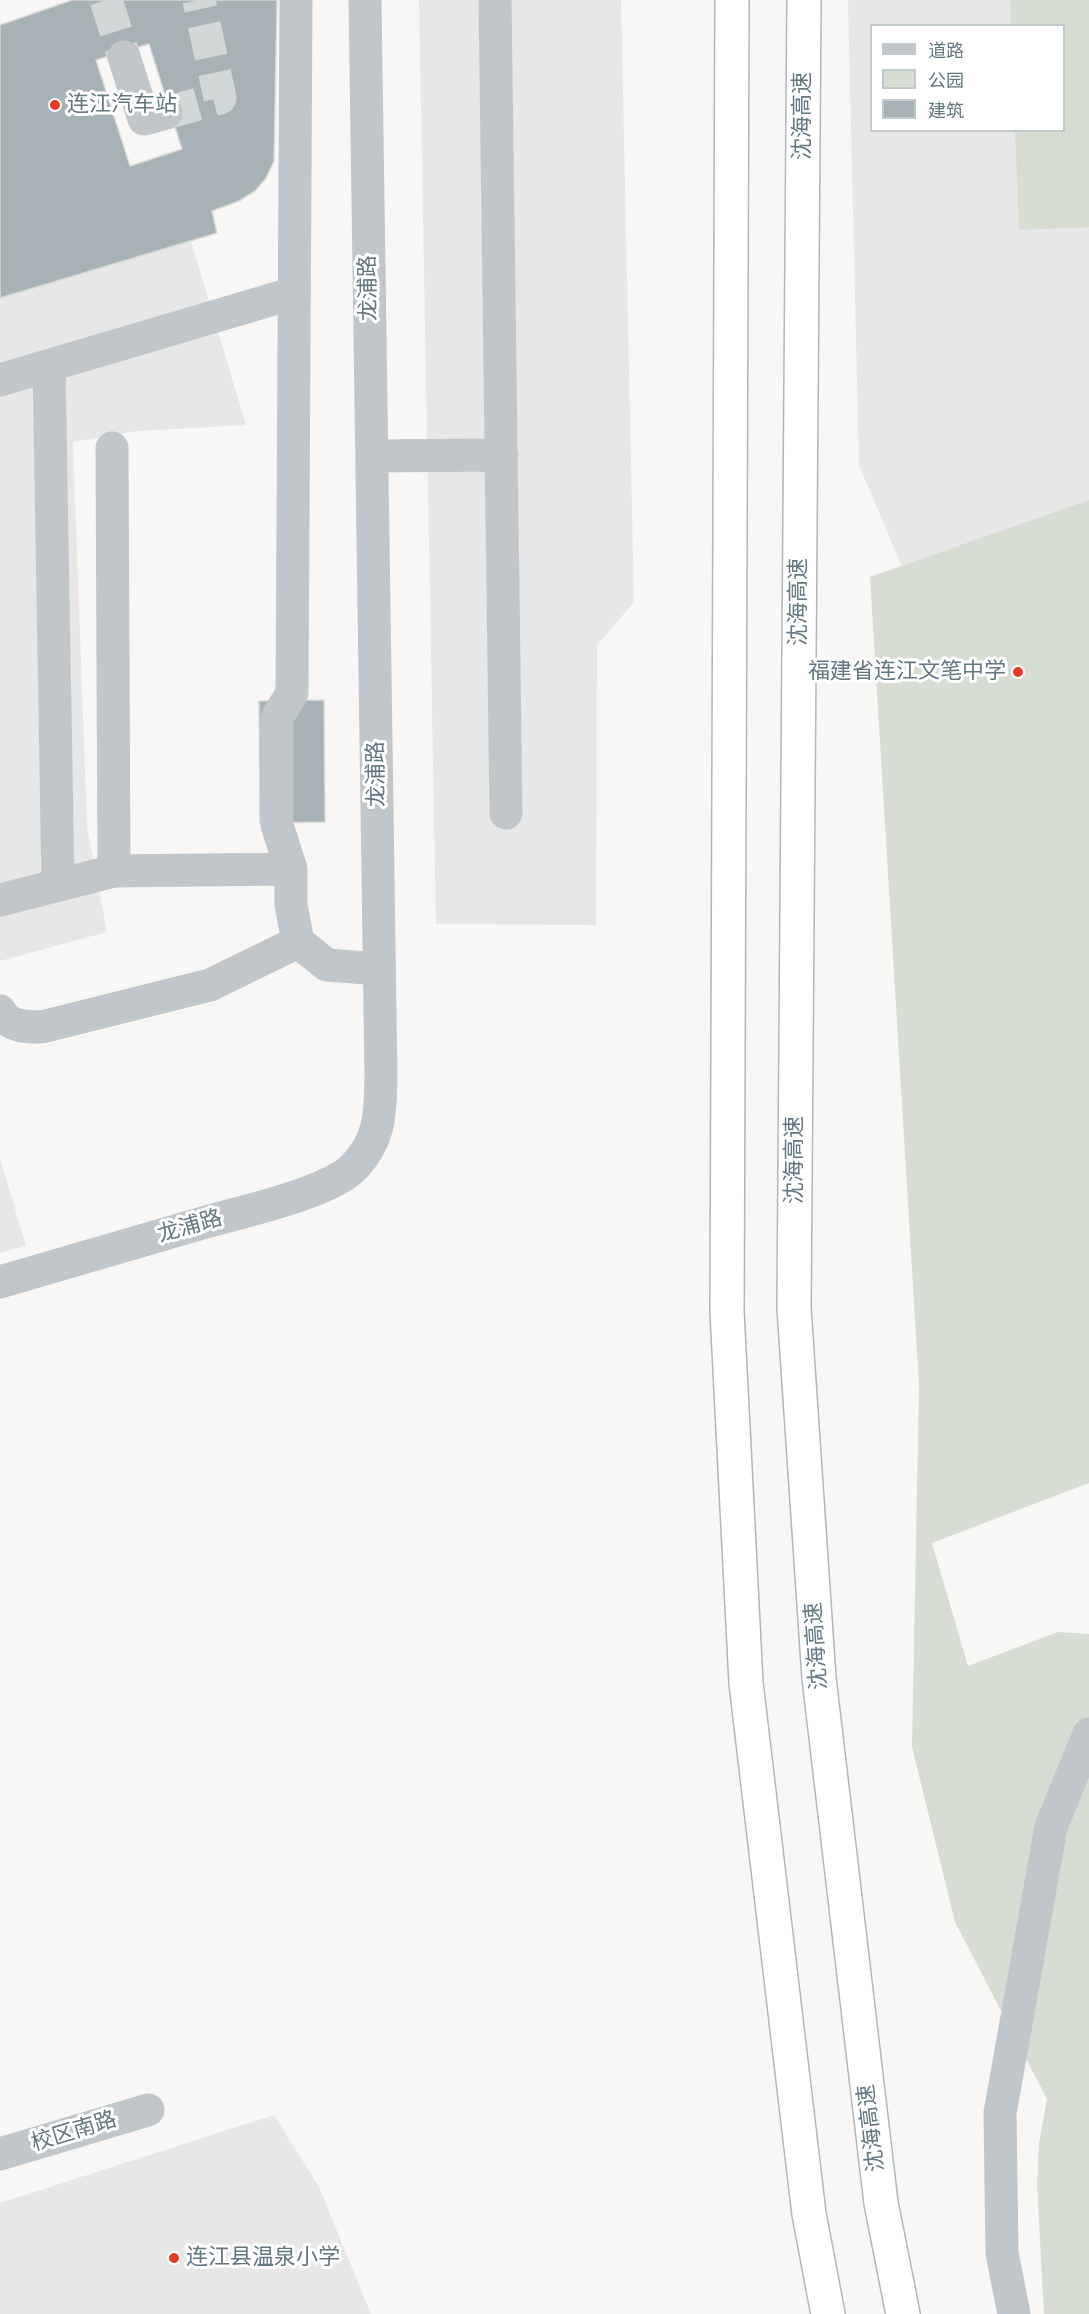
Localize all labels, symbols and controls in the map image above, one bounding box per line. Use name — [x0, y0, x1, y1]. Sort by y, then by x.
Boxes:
legend — [870, 24, 1065, 132]
text: 道路 — [928, 39, 964, 62]
text: 公园 — [928, 69, 964, 92]
street label: 沈海高速 — [790, 72, 816, 160]
place label: 连江汽车站 — [67, 92, 177, 118]
marker: 连江汽车站 — [48, 98, 62, 112]
text: 建筑 — [928, 99, 964, 122]
street label: 龙浦路 — [355, 255, 383, 321]
street label: 沈海高速 — [786, 558, 812, 646]
place label: 福建省连江文笔中学 — [808, 659, 1006, 685]
marker: 福建省连江文笔中学 — [1011, 665, 1025, 679]
street label: 龙浦路 — [363, 741, 391, 807]
street label: 沈海高速 — [782, 1116, 808, 1204]
street label: 龙浦路 — [155, 1205, 225, 1249]
street label: 沈海高速 — [801, 1601, 833, 1691]
street label: 沈海高速 — [854, 2083, 890, 2173]
street label: 校区南路 — [28, 2107, 120, 2157]
place label: 连江县温泉小学 — [186, 2245, 340, 2271]
marker: 连江县温泉小学 — [167, 2251, 181, 2265]

